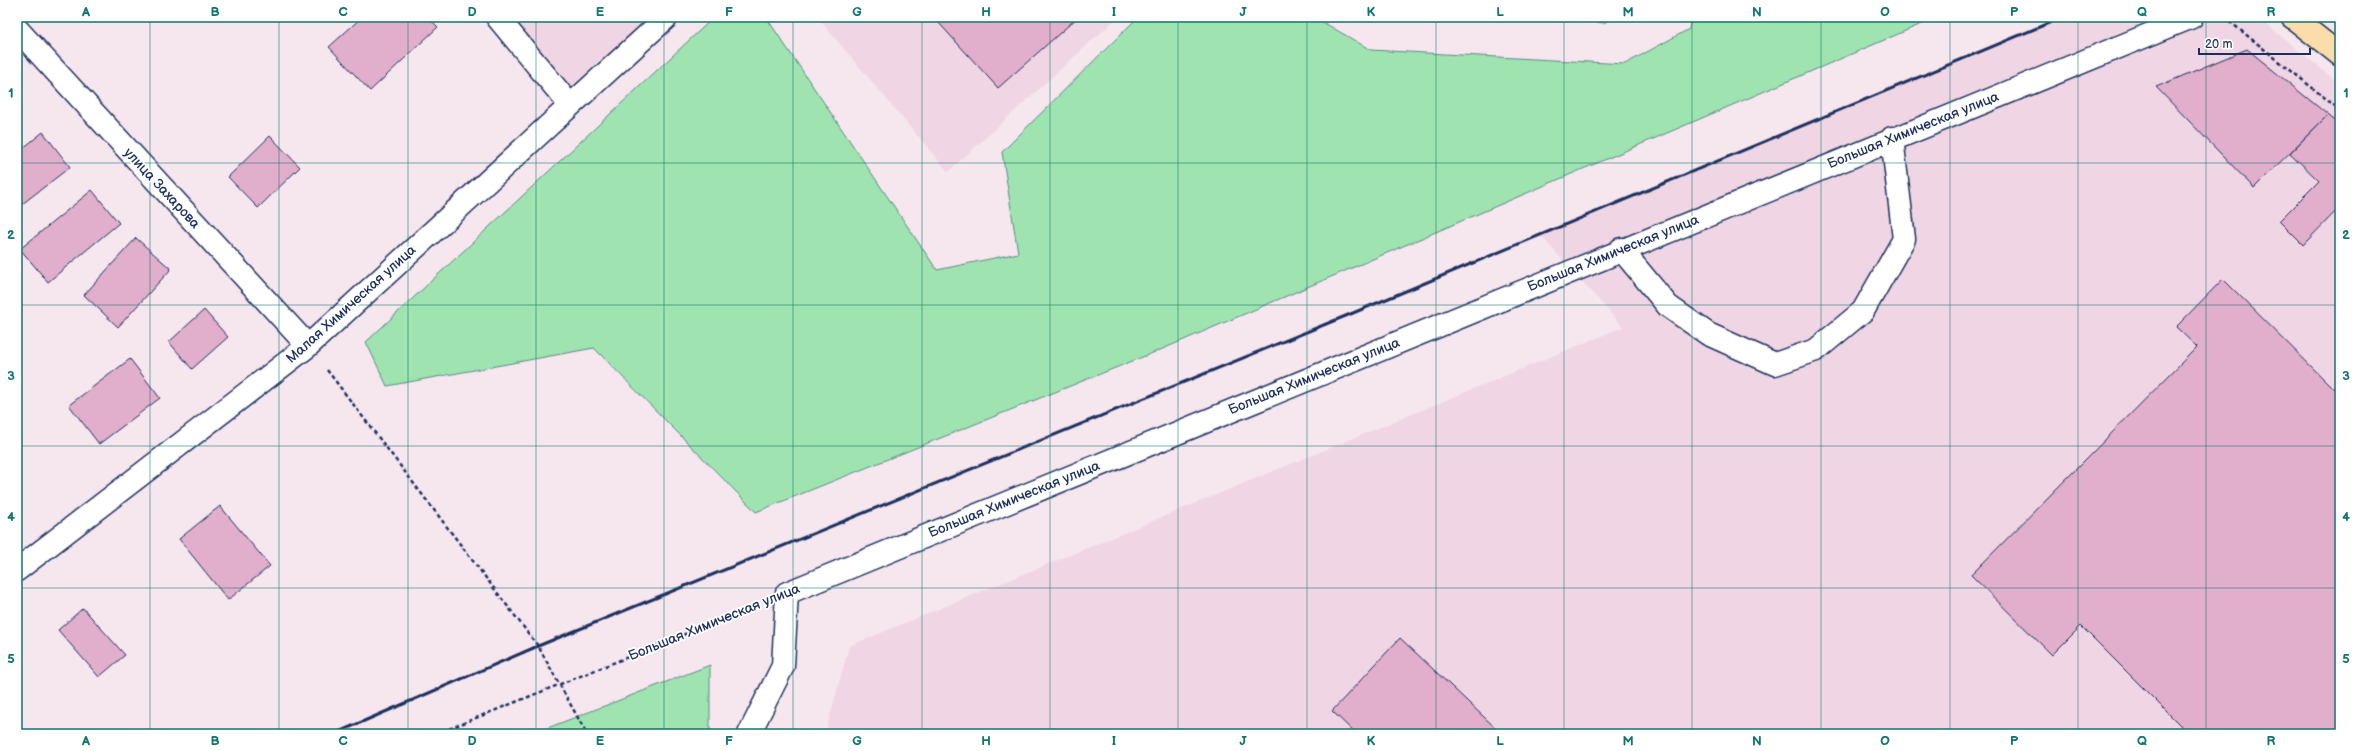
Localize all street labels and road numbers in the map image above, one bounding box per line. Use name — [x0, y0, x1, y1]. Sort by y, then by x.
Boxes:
street label: Большая Химическая улица — [1825, 88, 2002, 172]
street label: улица Захарова — [120, 144, 204, 232]
street label: Большая Химическая улица — [1525, 211, 1702, 295]
street label: Малая Химическая улица — [283, 241, 420, 367]
street label: Большая Химическая улица — [1226, 334, 1403, 418]
street label: Большая Химическая улица — [926, 457, 1103, 541]
street label: Большая Химическая улица — [626, 580, 803, 664]

